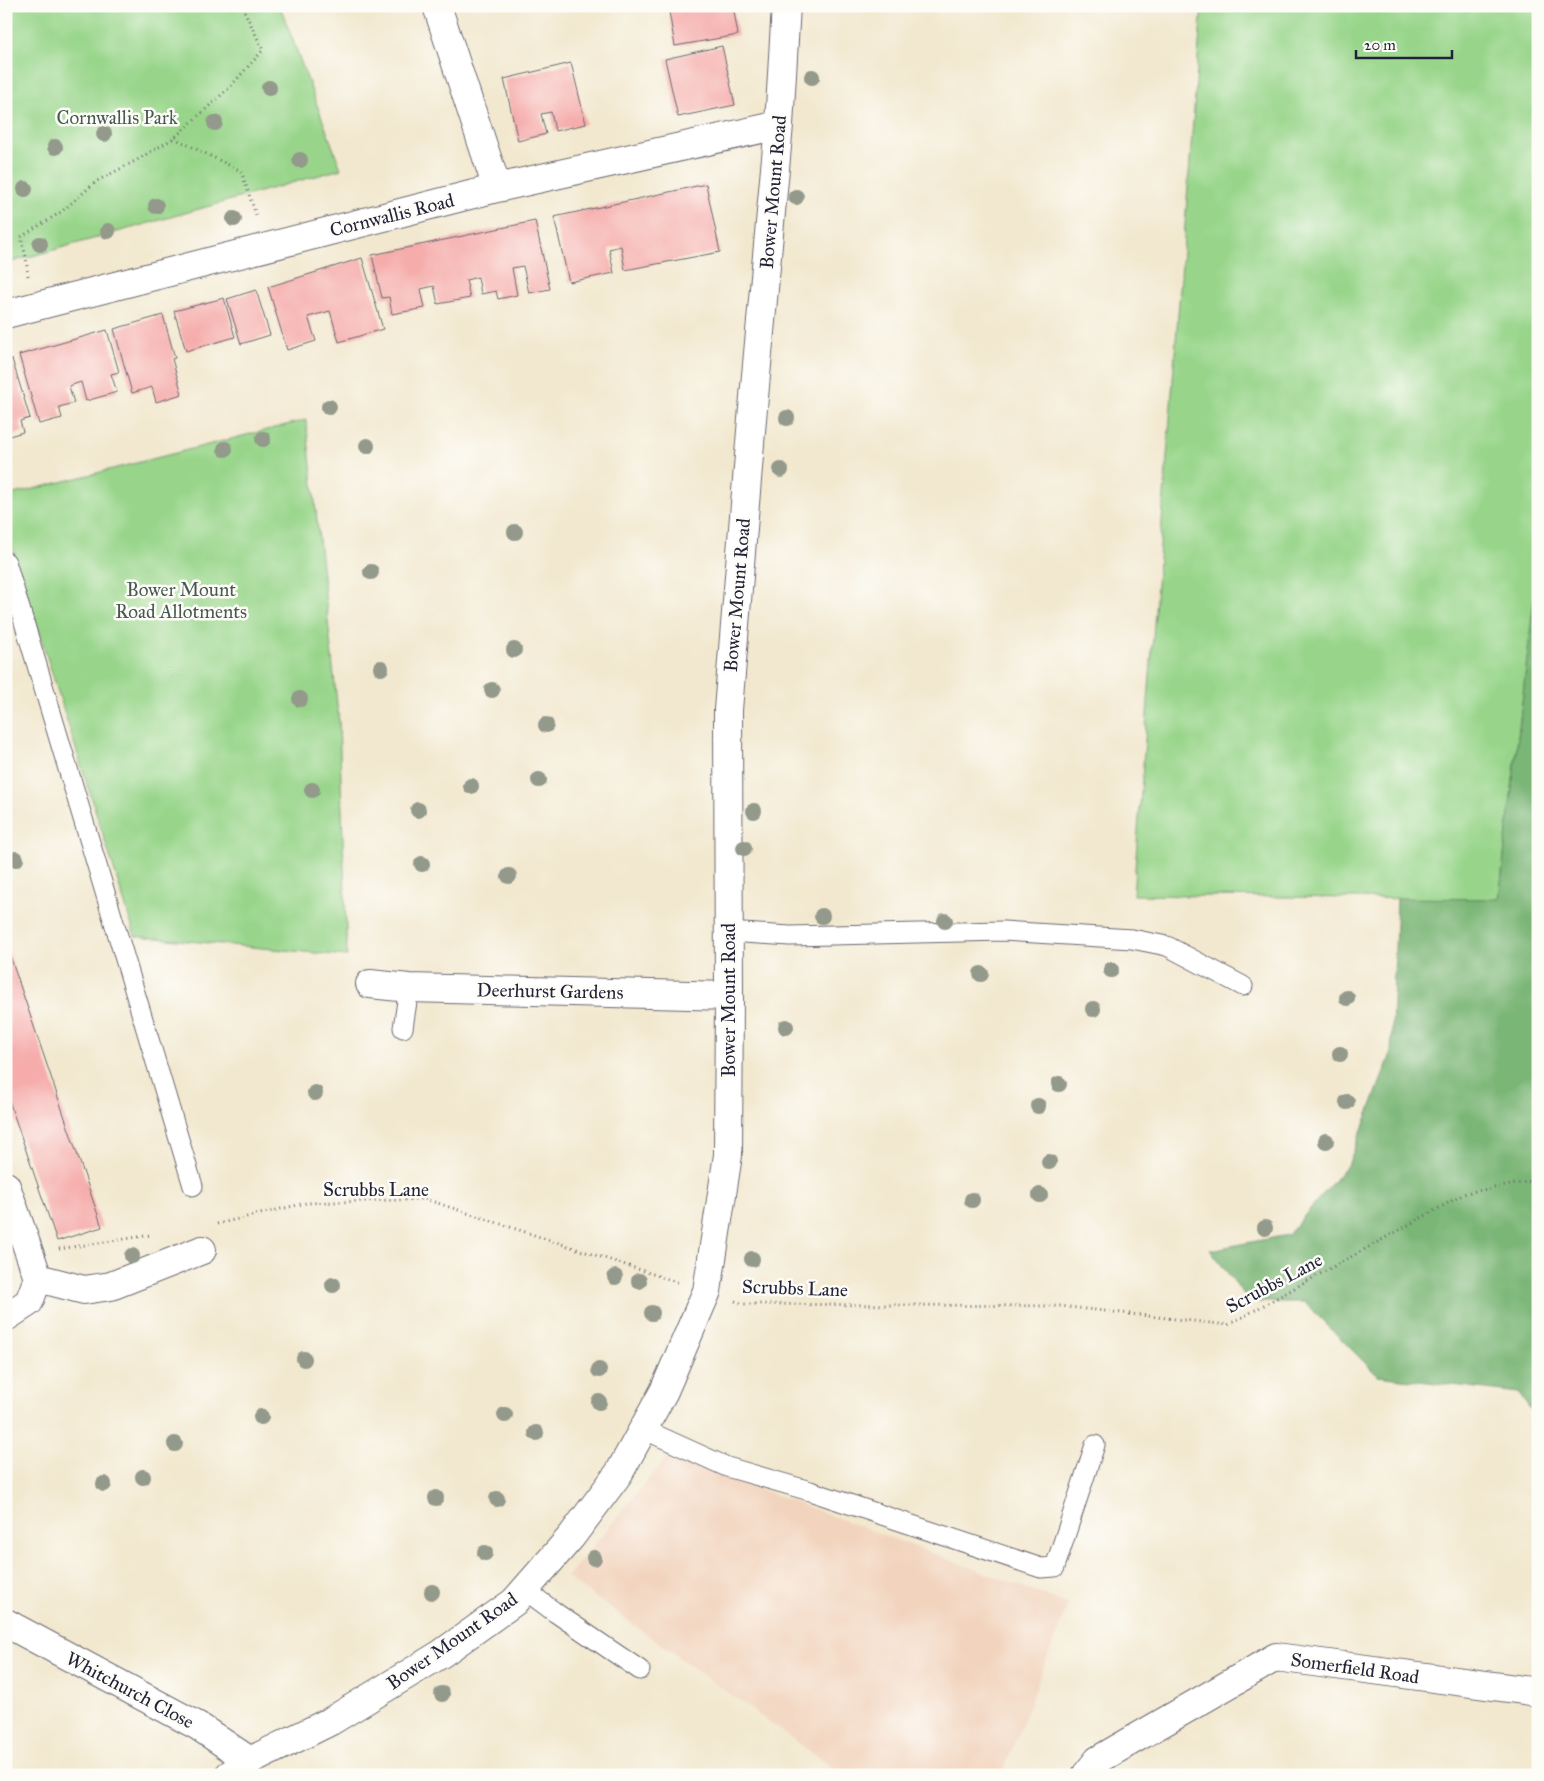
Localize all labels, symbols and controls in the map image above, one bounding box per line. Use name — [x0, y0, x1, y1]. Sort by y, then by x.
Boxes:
scale bar — [1356, 28, 1453, 60]
text: 20 m — [1364, 36, 1396, 54]
park label: Cornwallis Park — [56, 106, 178, 129]
street label: Bower Mount Road — [755, 114, 791, 270]
street label: Cornwallis Road — [327, 188, 457, 242]
street label: Bower Mount Road — [719, 517, 755, 673]
park label: Bower Mount Road Allotments — [115, 578, 247, 623]
street label: Bower Mount Road — [717, 922, 740, 1077]
street label: Deerhurst Gardens — [476, 978, 624, 1004]
street label: Scrubbs Lane — [323, 1178, 429, 1201]
street label: Scrubbs Lane — [1222, 1248, 1326, 1318]
street label: Scrubbs Lane — [742, 1275, 848, 1301]
street label: Bower Mount Road — [382, 1587, 522, 1695]
street label: Whitchurch Close — [62, 1647, 198, 1733]
street label: Somerfield Road — [1289, 1648, 1421, 1688]

